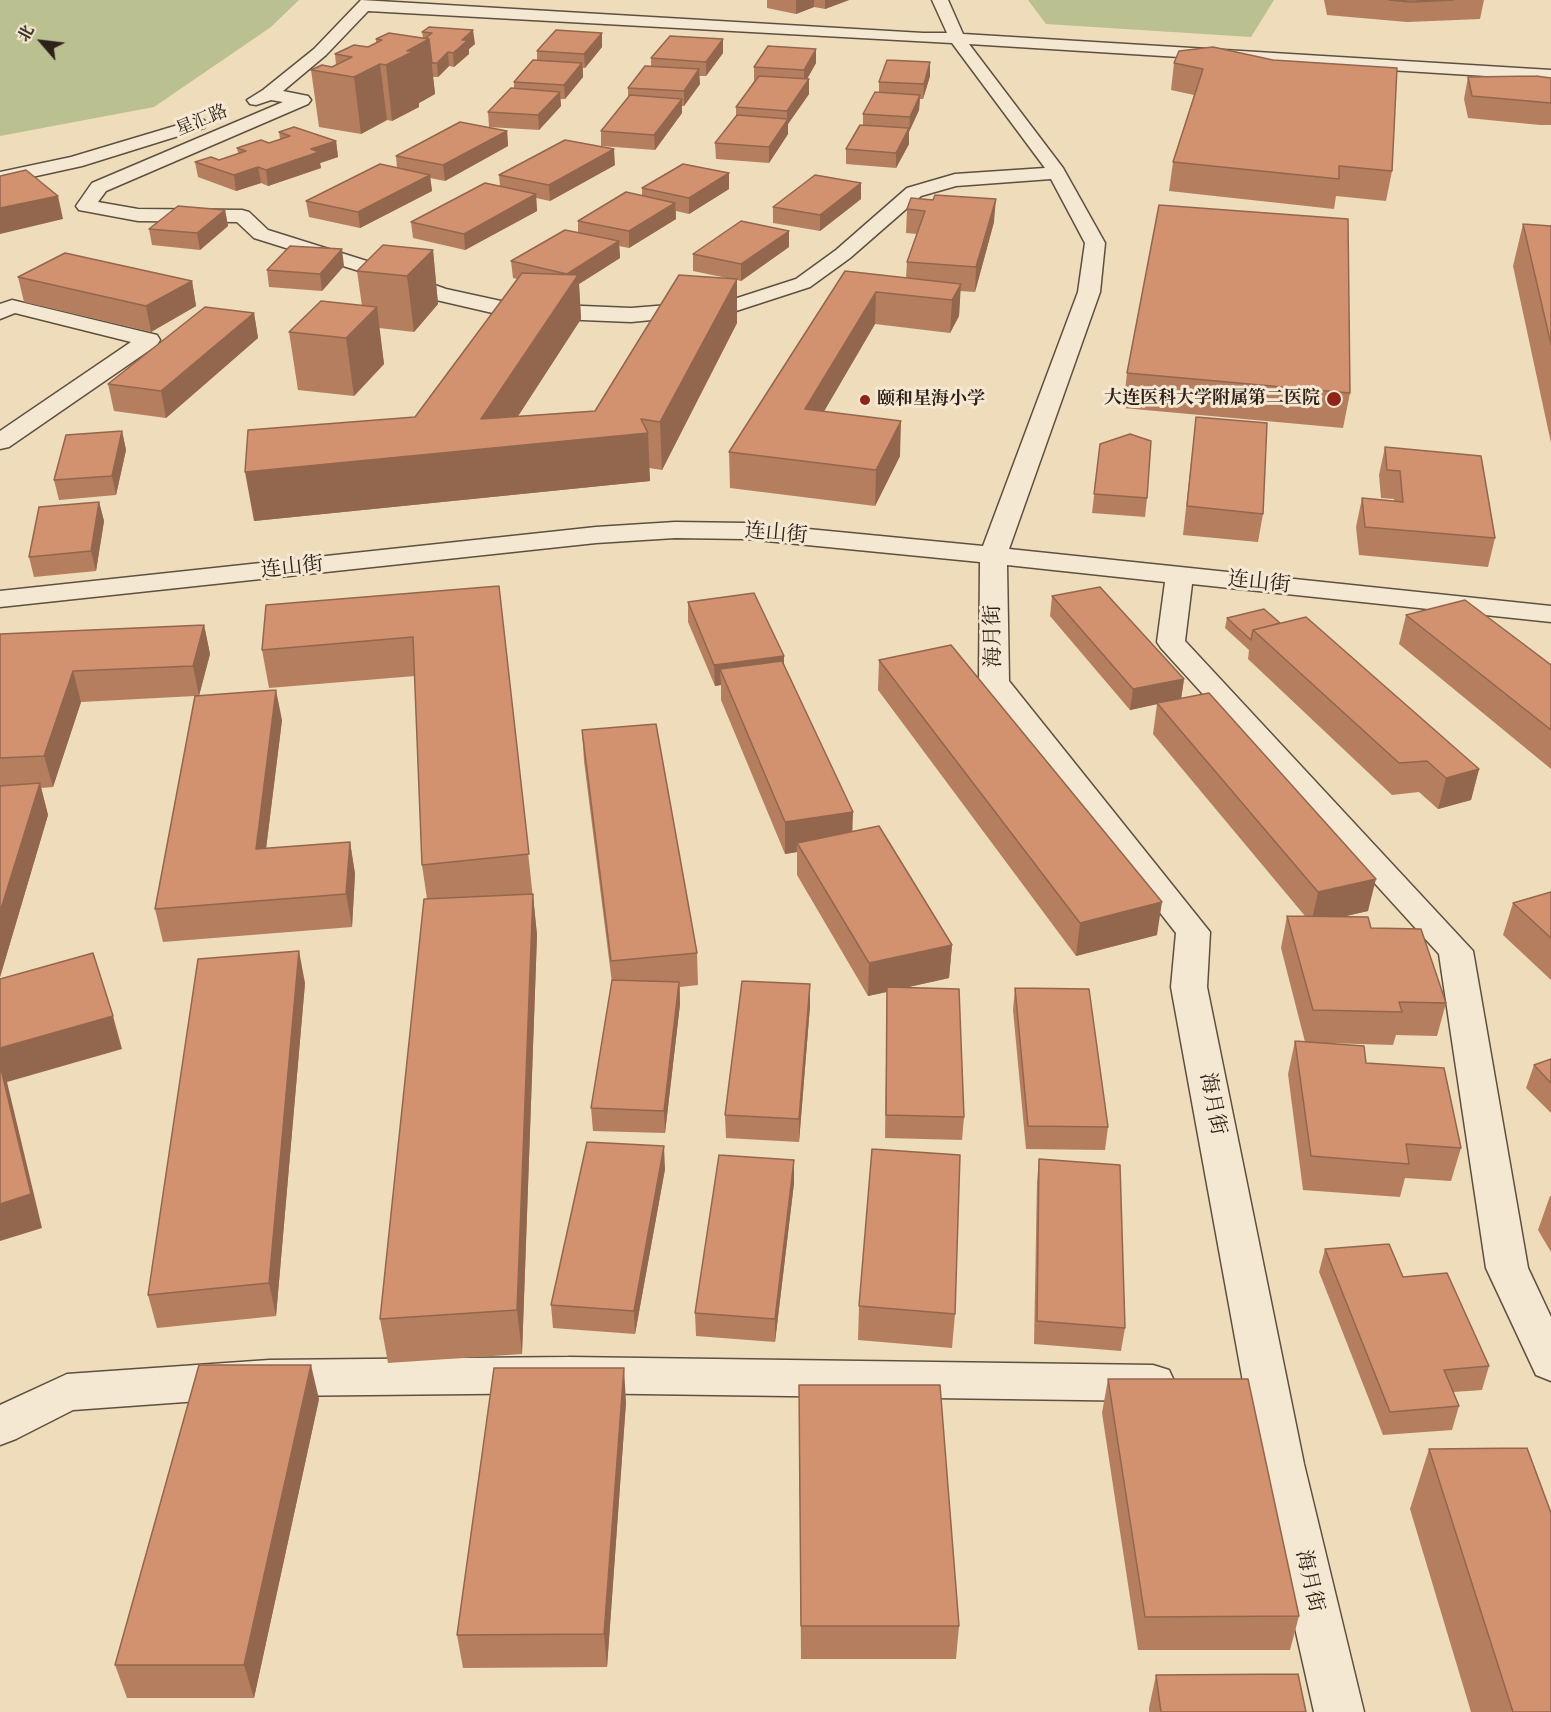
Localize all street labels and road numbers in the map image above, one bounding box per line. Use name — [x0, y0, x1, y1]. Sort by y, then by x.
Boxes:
street label: 星汇路 — [173, 101, 231, 141]
street label: 连山街 — [744, 519, 808, 549]
street label: 连山街 — [259, 552, 325, 584]
street label: 连山街 — [1226, 567, 1292, 599]
street label: 海月街 — [981, 604, 1007, 668]
street label: 海月街 — [1194, 1071, 1230, 1137]
street label: 海月街 — [1290, 1547, 1328, 1615]

